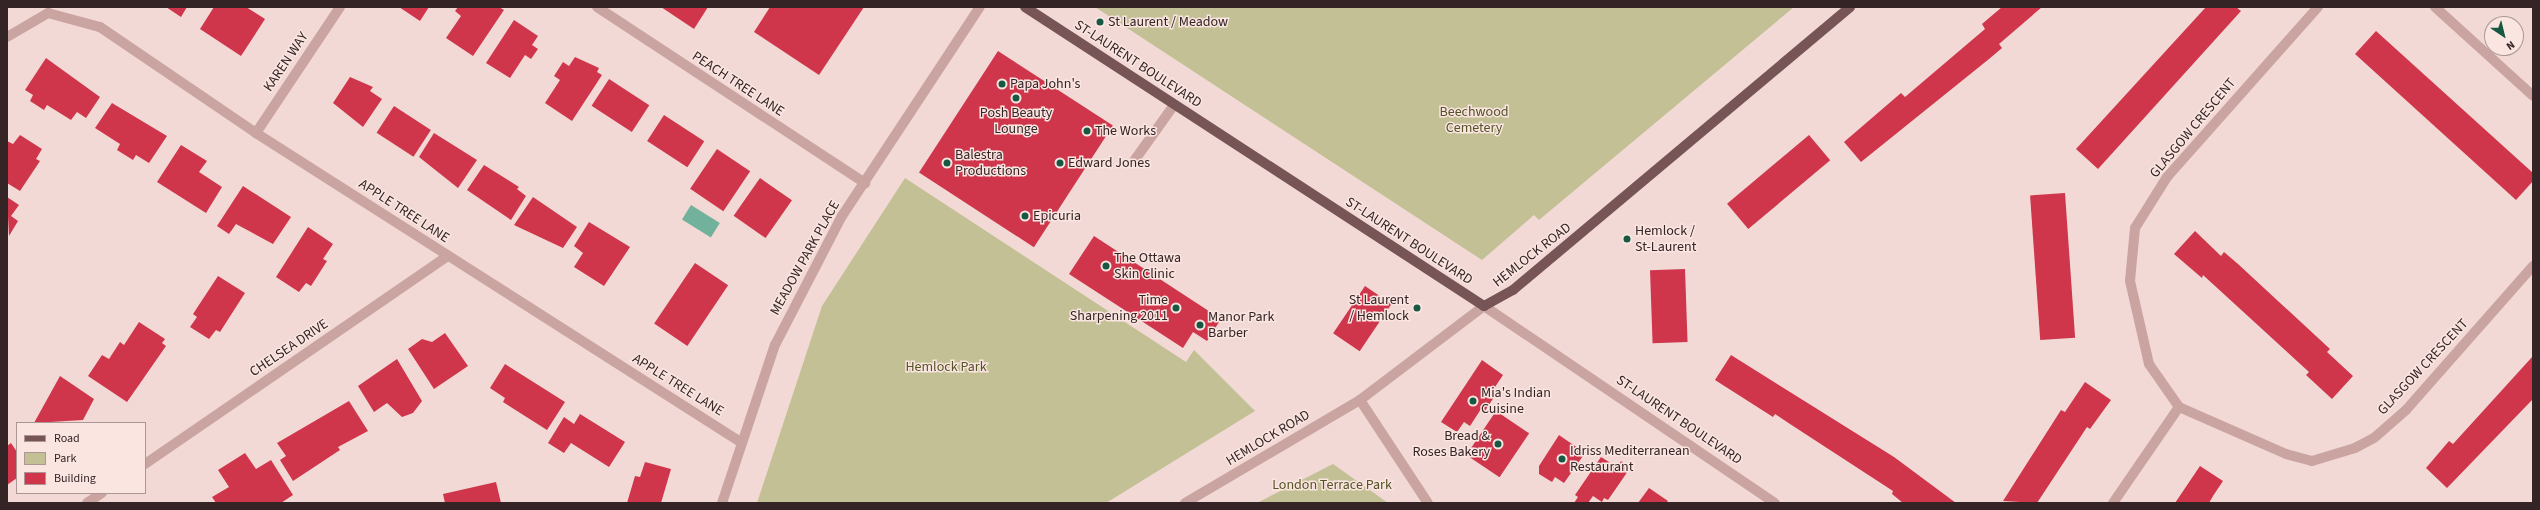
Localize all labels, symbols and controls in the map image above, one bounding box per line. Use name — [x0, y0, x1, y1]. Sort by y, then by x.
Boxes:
place label: St Laurent / Meadow — [1108, 14, 1228, 30]
north arrow — [2484, 16, 2524, 56]
street label: ST-LAURENT BOULEVARD — [1071, 17, 1205, 111]
marker: St Laurent / Meadow — [1095, 17, 1105, 27]
street label: KAREN WAY — [260, 29, 312, 95]
text: N — [2503, 37, 2518, 54]
street label: PEACH TREE LANE — [689, 48, 787, 120]
street label: GLASGOW CRESCENT — [2146, 75, 2240, 181]
place label: Papa John's — [1010, 76, 1080, 92]
marker: Papa John's — [997, 79, 1007, 89]
marker: Posh Beauty Lounge — [1011, 93, 1021, 103]
park label: Beechwood Cemetery — [1439, 104, 1509, 136]
place label: Posh Beauty Lounge — [980, 105, 1052, 138]
place label: The Works — [1095, 123, 1156, 139]
marker: The Works — [1082, 126, 1092, 136]
place label: Balestra Productions — [955, 147, 1026, 180]
place label: Edward Jones — [1068, 155, 1150, 171]
marker: Balestra Productions — [942, 158, 952, 168]
marker: Edward Jones — [1055, 158, 1065, 168]
street label: APPLE TREE LANE — [356, 176, 452, 246]
street label: ST-LAURENT BOULEVARD — [1342, 194, 1476, 288]
street label: MEADOW PARK PLACE — [767, 198, 843, 318]
place label: Epicuria — [1033, 208, 1081, 224]
marker: Epicuria — [1020, 211, 1030, 221]
street label: HEMLOCK ROAD — [1490, 219, 1574, 291]
place label: Hemlock / St-Laurent — [1635, 223, 1696, 256]
marker: Hemlock / St-Laurent — [1622, 234, 1632, 244]
place label: The Ottawa Skin Clinic — [1114, 250, 1181, 282]
marker: The Ottawa Skin Clinic — [1101, 261, 1111, 271]
place label: Time Sharpening 2011 — [1070, 292, 1168, 324]
place label: St Laurent / Hemlock — [1349, 292, 1409, 324]
marker: Time Sharpening 2011 — [1171, 303, 1181, 313]
marker: St Laurent / Hemlock — [1412, 303, 1422, 313]
place label: Manor Park Barber — [1208, 309, 1274, 342]
street label: CHELSEA DRIVE — [247, 316, 331, 380]
street label: GLASGOW CRESCENT — [2374, 316, 2472, 418]
marker: Manor Park Barber — [1195, 320, 1205, 330]
street label: APPLE TREE LANE — [629, 350, 727, 420]
park label: Hemlock Park — [905, 359, 987, 375]
street label: ST-LAURENT BOULEVARD — [1613, 372, 1745, 468]
place label: Mia's Indian Cuisine — [1481, 385, 1551, 418]
marker: Mia's Indian Cuisine — [1468, 396, 1478, 406]
street label: HEMLOCK ROAD — [1223, 406, 1313, 470]
legend — [16, 422, 146, 494]
place label: Bread & Roses Bakery — [1412, 428, 1490, 460]
text: Road — [54, 430, 80, 447]
marker: Bread & Roses Bakery — [1493, 439, 1503, 449]
place label: Idriss Mediterranean Restaurant — [1570, 443, 1690, 476]
text: Park — [54, 450, 76, 467]
marker: Idriss Mediterranean Restaurant — [1557, 454, 1567, 464]
text: Building — [54, 470, 96, 487]
park label: London Terrace Park — [1272, 477, 1392, 493]

